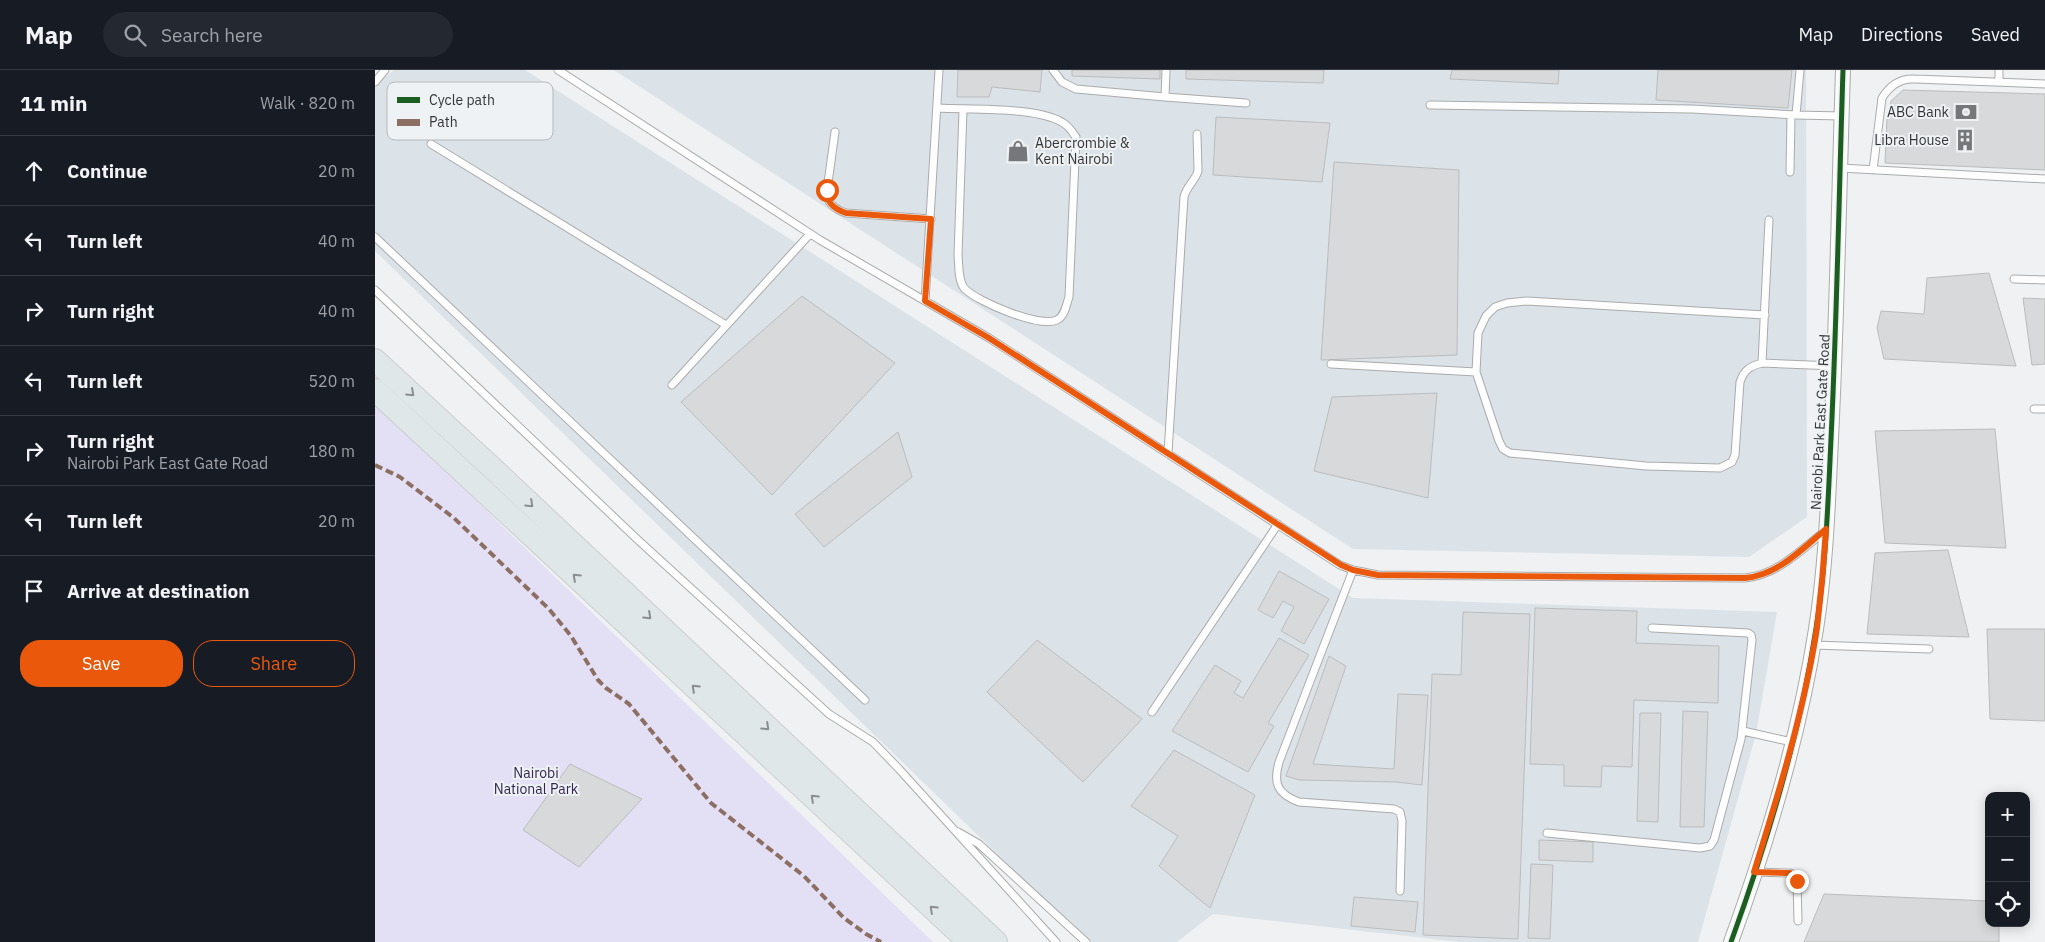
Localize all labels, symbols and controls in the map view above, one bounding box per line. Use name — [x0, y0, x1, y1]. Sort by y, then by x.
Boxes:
search box — [103, 12, 453, 57]
text: Map — [25, 19, 73, 51]
icon: search — [121, 21, 149, 49]
text: Search here — [161, 23, 263, 47]
text: Map — [1798, 23, 1833, 46]
text: Directions — [1861, 23, 1943, 46]
text: Saved — [1971, 23, 2020, 46]
legend — [387, 82, 553, 140]
text: 11 min — [20, 89, 87, 117]
text: Cycle path — [429, 91, 495, 109]
text: Walk · 820 m — [260, 93, 355, 113]
bank icon: ABC Bank — [1953, 99, 1979, 125]
place label: ABC Bank — [1887, 103, 1950, 121]
text: Path — [429, 113, 458, 131]
building icon: Libra House — [1952, 127, 1978, 153]
place label: Libra House — [1874, 131, 1949, 149]
place label: Abercrombie & Kent Nairobi — [1035, 134, 1130, 168]
shop icon: Abercrombie & Kent Nairobi — [1005, 138, 1031, 164]
icon: ahead — [20, 157, 48, 185]
text: Continue — [67, 159, 147, 183]
text: 20 m — [318, 161, 355, 181]
route start — [816, 179, 839, 202]
icon: left — [20, 227, 48, 255]
text: Turn left — [67, 229, 143, 253]
text: 40 m — [318, 231, 355, 251]
icon: right — [20, 297, 48, 325]
text: Turn right — [67, 299, 154, 323]
text: 40 m — [318, 301, 355, 321]
street label: Nairobi Park East Gate Road — [1806, 334, 1834, 510]
icon: left — [20, 367, 48, 395]
text: Turn left — [67, 369, 143, 393]
text: 520 m — [308, 371, 355, 391]
one-way arrow — [405, 388, 414, 397]
text: Turn right — [67, 429, 154, 453]
icon: right — [20, 437, 48, 465]
text: 180 m — [308, 441, 355, 461]
text: Nairobi Park East Gate Road — [67, 453, 268, 473]
one-way arrow — [524, 498, 533, 507]
icon: left — [20, 507, 48, 535]
text: Turn left — [67, 509, 143, 533]
text: 20 m — [318, 511, 355, 531]
one-way arrow — [573, 574, 582, 583]
icon: arrive — [20, 577, 48, 605]
text: Arrive at destination — [67, 579, 250, 603]
one-way arrow — [642, 610, 651, 619]
button: Save — [20, 640, 183, 687]
button: Share — [193, 640, 355, 687]
one-way arrow — [692, 685, 701, 694]
one-way arrow — [761, 721, 770, 730]
park label: Nairobi National Park — [494, 764, 579, 798]
map controls — [1985, 792, 2030, 927]
button: + — [1985, 792, 2030, 837]
one-way arrow — [811, 795, 820, 804]
button: − — [1985, 837, 2030, 882]
route end — [1786, 870, 1809, 893]
button: locate — [1985, 882, 2030, 927]
one-way arrow — [930, 906, 939, 915]

